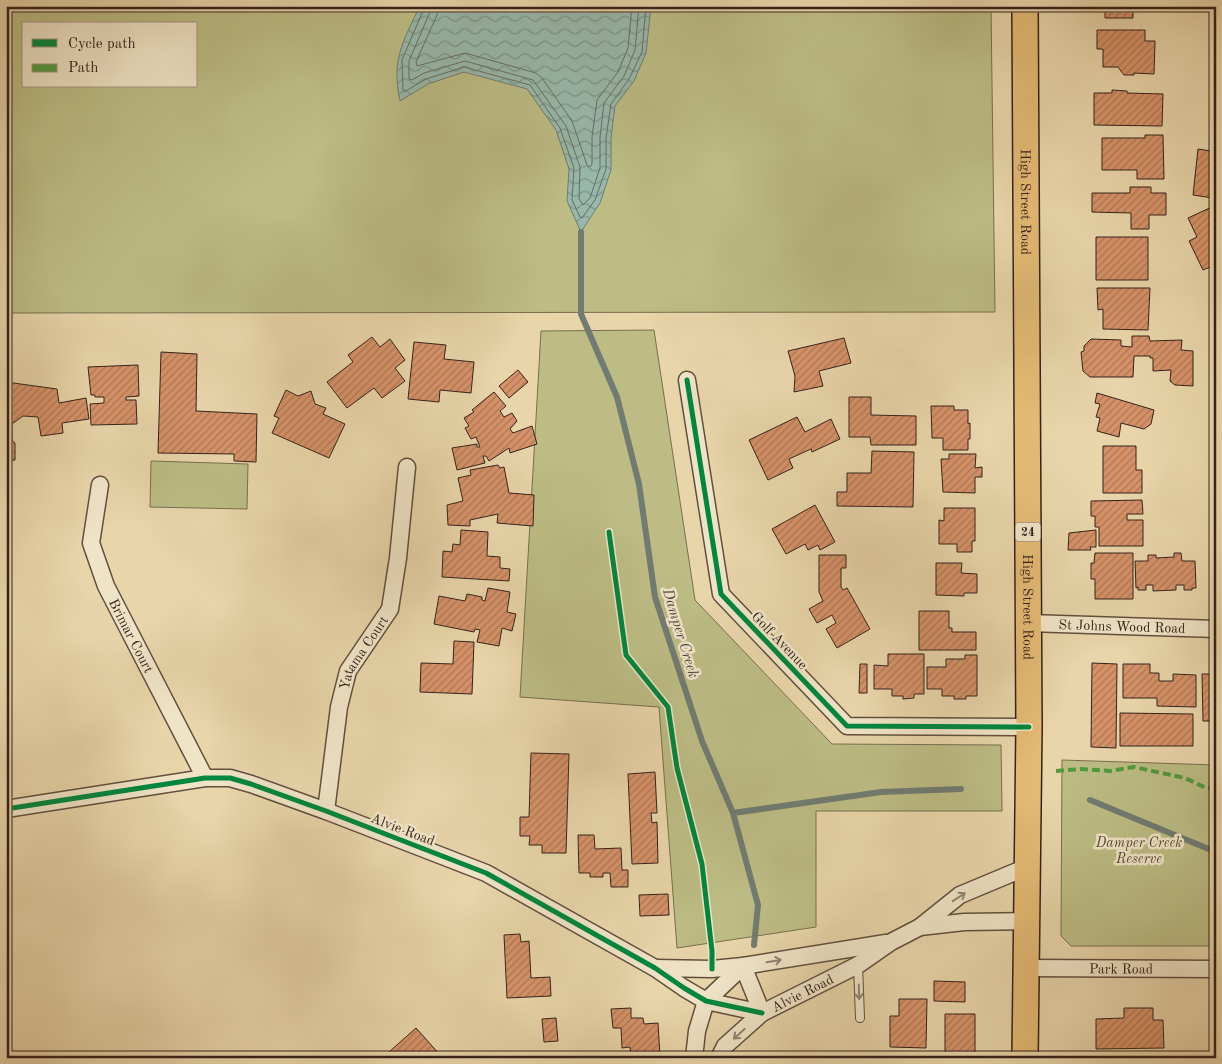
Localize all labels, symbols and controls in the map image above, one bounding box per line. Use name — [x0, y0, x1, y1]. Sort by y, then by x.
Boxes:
legend — [22, 22, 198, 88]
text: Cycle path — [68, 37, 136, 52]
text: Path — [68, 61, 98, 76]
street label: High Street Road — [1018, 149, 1032, 255]
road number: 24 — [1016, 522, 1040, 542]
street label: High Street Road — [1020, 554, 1035, 660]
water label: Damper Creek — [659, 586, 700, 680]
street label: Brimar Court — [106, 597, 156, 675]
street label: Golf Avenue — [749, 609, 810, 672]
street label: Yatama Court — [338, 613, 391, 692]
street label: St Johns Wood Road — [1058, 618, 1186, 636]
street label: Alvie Road — [369, 811, 437, 849]
park label: Damper Creek Reserve — [1095, 836, 1182, 866]
one-way arrow — [951, 892, 965, 902]
one-way arrow — [765, 956, 781, 965]
street label: Park Road — [1089, 962, 1153, 977]
street label: Alvie Road — [769, 972, 836, 1015]
one-way arrow — [854, 983, 863, 999]
one-way arrow — [732, 1028, 745, 1040]

